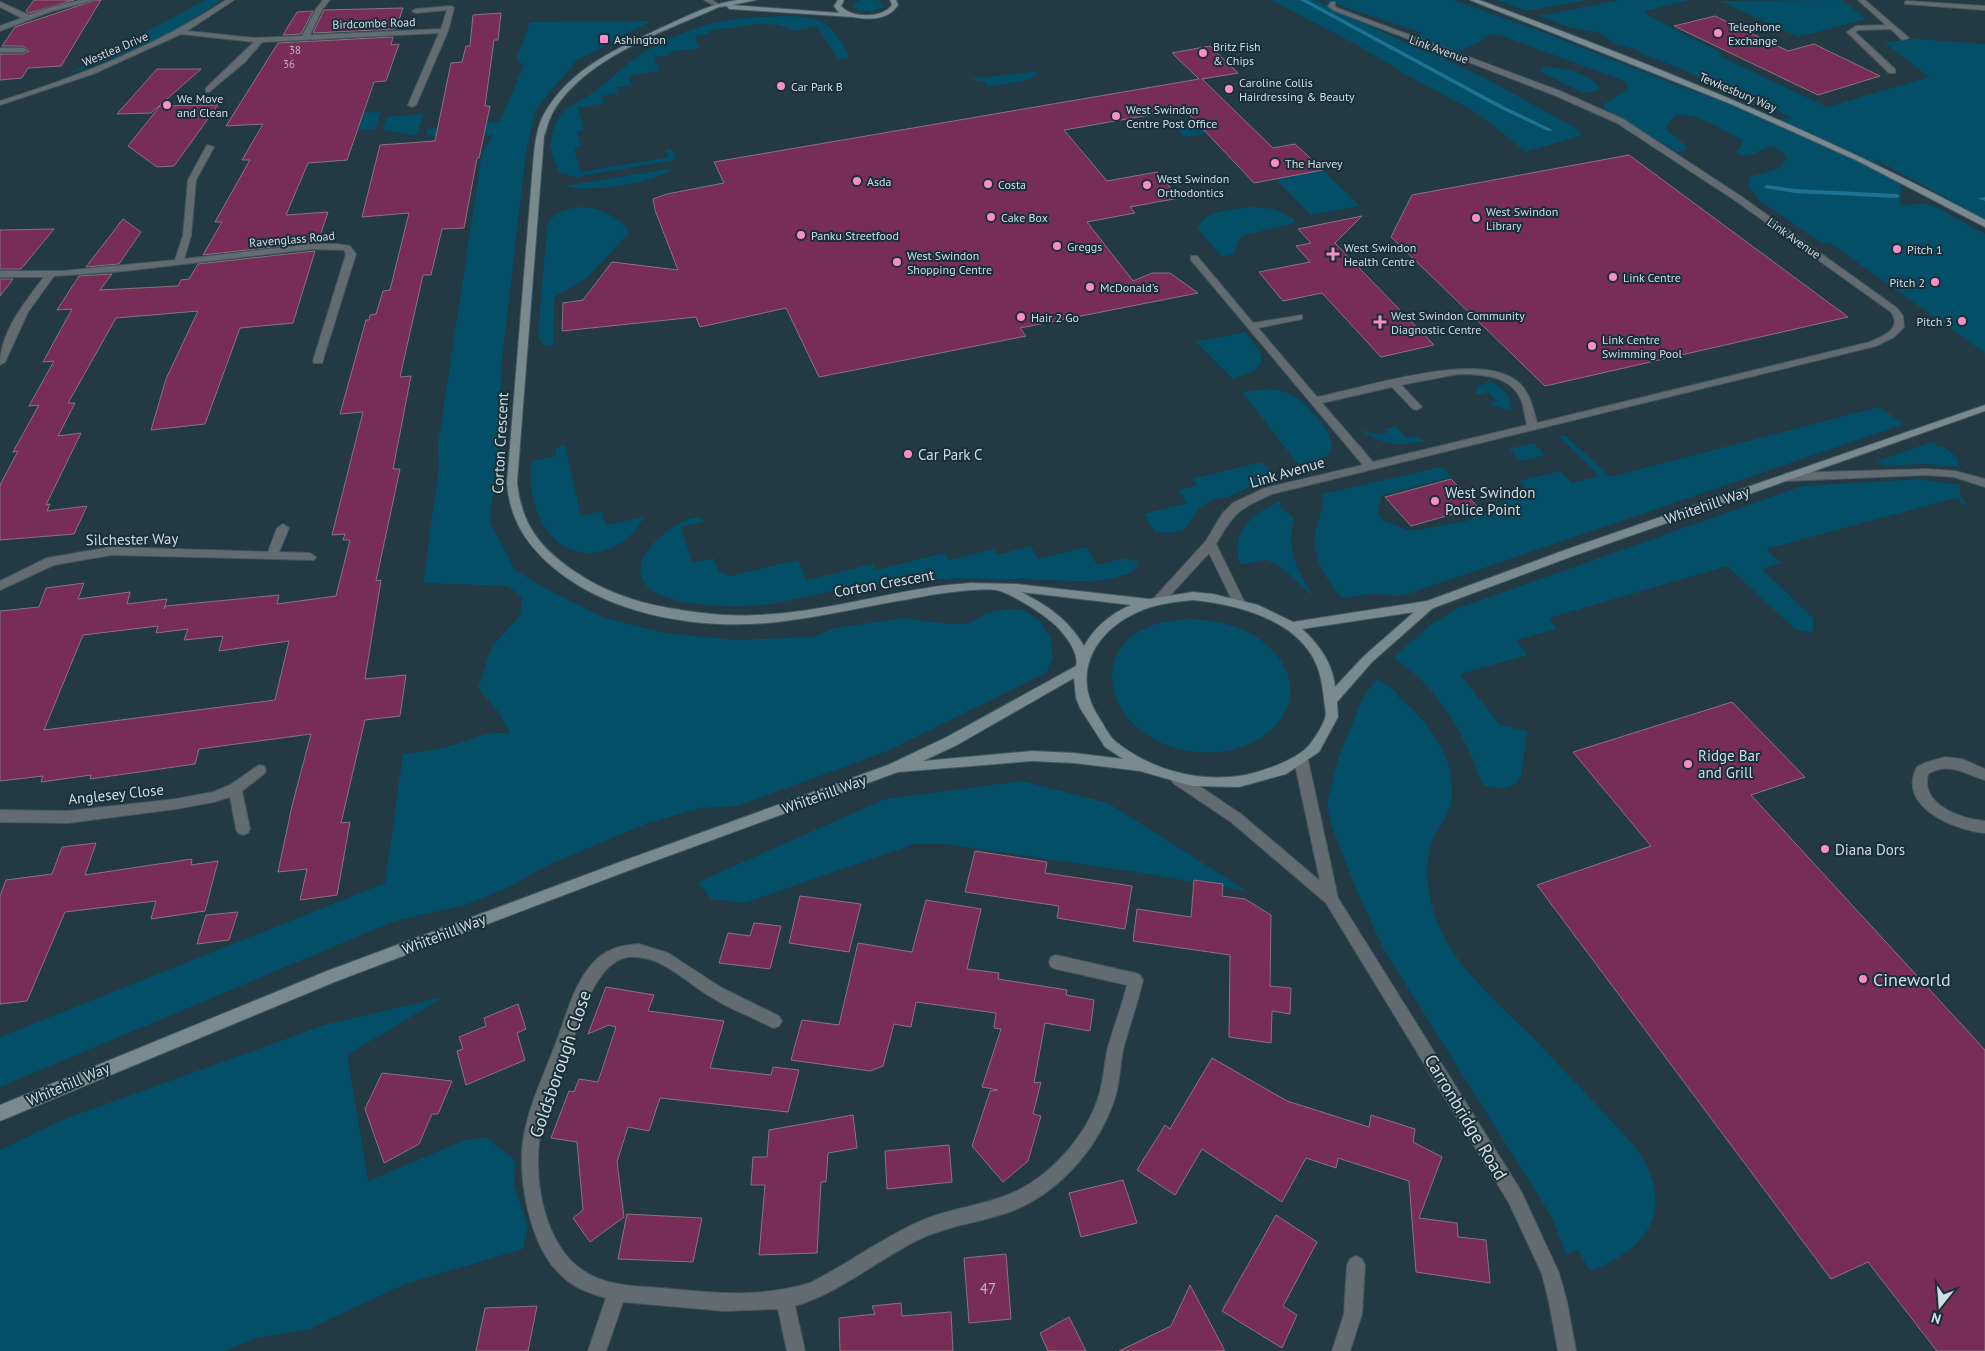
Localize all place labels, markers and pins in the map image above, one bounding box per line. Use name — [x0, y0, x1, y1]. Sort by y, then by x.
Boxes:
place label: Telephone Exchange — [1728, 19, 1781, 48]
marker: Telephone Exchange — [1712, 27, 1724, 39]
place label: Ashington — [614, 32, 666, 47]
marker: Ashington — [598, 33, 610, 45]
place label: Britz Fish & Chips — [1213, 39, 1261, 68]
marker: Britz Fish & Chips — [1197, 47, 1209, 59]
place label: Caroline Collis Hairdressing & Beauty — [1239, 75, 1355, 104]
place label: Car Park B — [791, 79, 843, 94]
marker: Car Park B — [775, 80, 787, 92]
marker: Caroline Collis Hairdressing & Beauty — [1223, 83, 1235, 95]
place label: We Move and Clean — [177, 91, 228, 120]
marker: We Move and Clean — [161, 99, 173, 111]
place label: West Swindon Centre Post Office — [1126, 102, 1217, 131]
marker: West Swindon Centre Post Office — [1110, 110, 1122, 122]
place label: The Harvey — [1285, 156, 1343, 171]
marker: The Harvey — [1269, 157, 1281, 169]
place label: West Swindon Orthodontics — [1157, 171, 1229, 200]
place label: Asda — [867, 174, 892, 189]
marker: Asda — [851, 175, 863, 187]
place label: Costa — [998, 177, 1026, 192]
marker: Costa — [982, 178, 994, 190]
marker: West Swindon Orthodontics — [1141, 179, 1153, 191]
place label: West Swindon Library — [1486, 204, 1558, 233]
place label: Cake Box — [1001, 210, 1048, 225]
marker: Cake Box — [985, 211, 997, 223]
marker: West Swindon Library — [1470, 212, 1482, 224]
place label: Panku Streetfood — [811, 228, 899, 243]
marker: Panku Streetfood — [795, 229, 807, 241]
place label: Greggs — [1067, 239, 1102, 254]
marker: Greggs — [1051, 240, 1063, 252]
place label: West Swindon Health Centre — [1344, 240, 1416, 269]
place label: Pitch 1 — [1907, 242, 1943, 257]
marker: Pitch 1 — [1891, 243, 1903, 255]
marker: West Swindon Health Centre — [1326, 247, 1340, 261]
place label: West Swindon Shopping Centre — [907, 248, 992, 277]
marker: West Swindon Shopping Centre — [891, 256, 903, 268]
place label: Link Centre — [1623, 270, 1681, 285]
marker: Link Centre — [1607, 271, 1619, 283]
place label: Pitch 2 — [1889, 275, 1925, 290]
marker: Pitch 2 — [1929, 276, 1941, 288]
place label: McDonald's — [1100, 280, 1159, 295]
marker: McDonald's — [1084, 281, 1096, 293]
place label: West Swindon Community Diagnostic Centre — [1391, 308, 1525, 337]
place label: Hair 2 Go — [1031, 310, 1079, 325]
marker: Hair 2 Go — [1015, 311, 1027, 323]
place label: Pitch 3 — [1916, 314, 1952, 329]
marker: West Swindon Community Diagnostic Centre — [1373, 315, 1387, 329]
marker: Pitch 3 — [1956, 315, 1968, 327]
place label: Link Centre Swimming Pool — [1602, 332, 1682, 361]
marker: Link Centre Swimming Pool — [1586, 340, 1598, 352]
place label: Car Park C — [918, 445, 983, 464]
marker: Car Park C — [902, 448, 914, 460]
place label: West Swindon Police Point — [1445, 483, 1535, 519]
marker: West Swindon Police Point — [1429, 495, 1441, 507]
place label: Ridge Bar and Grill — [1698, 746, 1760, 782]
marker: Ridge Bar and Grill — [1682, 758, 1694, 770]
place label: Diana Dors — [1835, 840, 1905, 859]
marker: Diana Dors — [1819, 843, 1831, 855]
place label: Cineworld — [1873, 968, 1951, 991]
marker: Cineworld — [1857, 973, 1869, 985]

